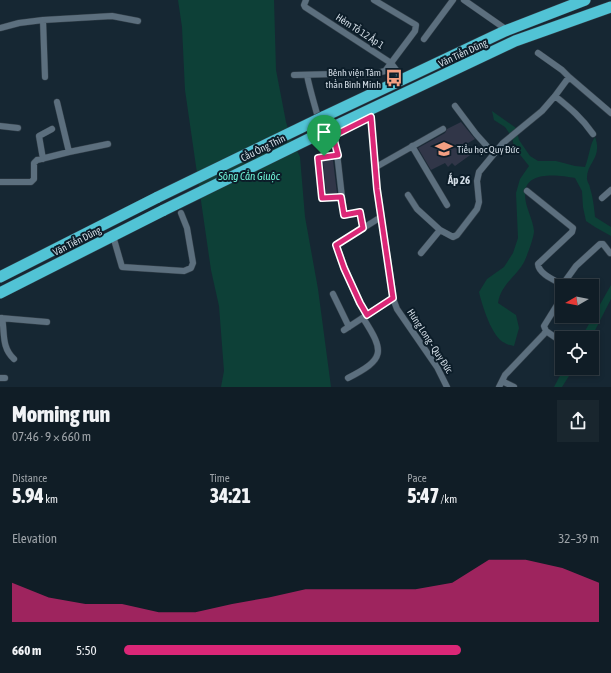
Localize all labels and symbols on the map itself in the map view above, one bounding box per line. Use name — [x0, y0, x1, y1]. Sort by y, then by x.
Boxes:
street label: Hẻm Tổ 12 Ấp 1 — [334, 10, 387, 51]
street label: Văn Tiến Dũng — [437, 37, 490, 69]
place label: Bệnh viện Tâm thần Bình Minh — [326, 67, 381, 90]
bus stop icon: Bệnh viện Tâm thần Bình Minh — [384, 68, 404, 88]
pin — [307, 115, 341, 156]
street label: Cầu Ông Thìn — [239, 132, 287, 163]
school or university icon: Tiểu học Quy Đức — [434, 139, 454, 159]
place label: Tiểu học Quy Đức — [457, 144, 519, 155]
water label: Sông Cần Giuộc — [217, 170, 281, 183]
district label: Ấp 26 — [447, 172, 470, 186]
street label: Văn Tiến Dũng — [51, 224, 103, 258]
north arrow — [555, 279, 599, 323]
street label: Hưng Long - Quy Đức — [405, 307, 455, 375]

